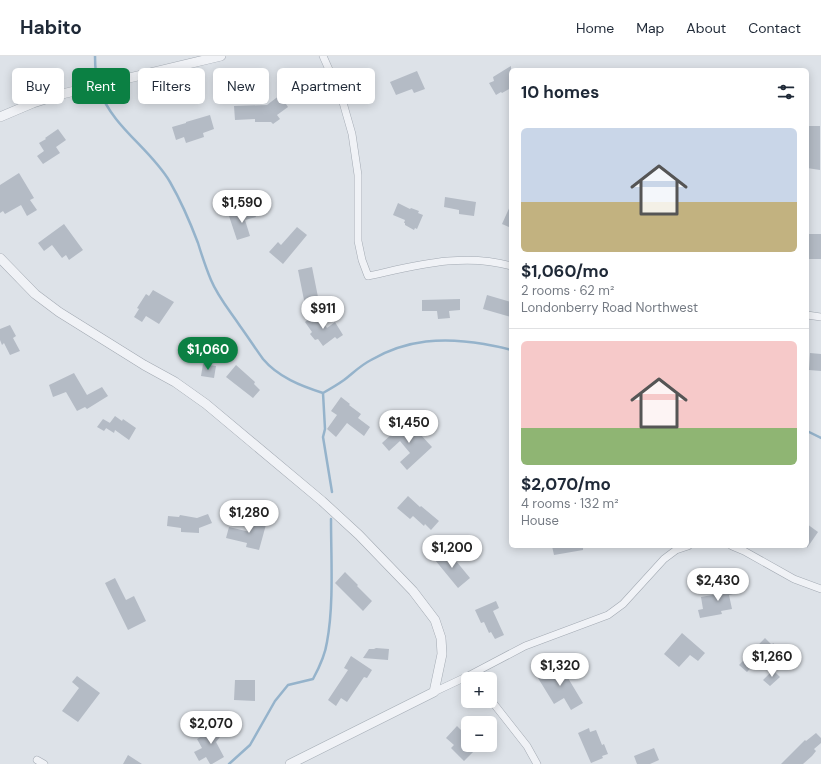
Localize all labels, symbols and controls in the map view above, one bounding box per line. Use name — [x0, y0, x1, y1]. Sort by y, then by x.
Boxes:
text: Habito — [20, 15, 82, 40]
text: Home — [576, 19, 614, 37]
text: Map — [636, 19, 664, 37]
text: About — [686, 19, 726, 37]
text: Contact — [748, 19, 801, 37]
chip: Buy — [12, 68, 64, 104]
chip: Rent — [72, 68, 130, 104]
chip: Filters — [138, 68, 205, 104]
chip: New — [213, 68, 269, 104]
chip: Apartment — [277, 68, 375, 104]
text: 10 homes — [521, 81, 599, 103]
icon: filters — [775, 81, 797, 103]
icon: home — [623, 154, 695, 226]
pin: $1,590 — [209, 190, 275, 224]
text: $1,590 — [222, 194, 262, 211]
text: $1,060/mo — [521, 260, 609, 282]
text: 2 rooms · 62 m² — [521, 282, 614, 299]
pin: $911 — [299, 296, 347, 330]
text: Londonberry Road Northwest — [521, 299, 698, 316]
text: $911 — [310, 300, 336, 317]
pin: $1,060 — [175, 337, 241, 371]
text: $1,060 — [187, 341, 229, 358]
icon: home — [623, 367, 695, 439]
pin: $1,450 — [376, 410, 442, 444]
text: $1,450 — [388, 414, 430, 431]
text: $2,070/mo — [521, 473, 611, 495]
text: 4 rooms · 132 m² — [521, 495, 619, 512]
pin: $1,280 — [216, 500, 282, 534]
text: $1,280 — [229, 504, 269, 521]
text: House — [521, 512, 559, 529]
pin: $1,200 — [419, 535, 485, 569]
text: $1,200 — [431, 539, 473, 556]
pin: $2,430 — [685, 568, 751, 602]
text: $2,430 — [696, 572, 740, 589]
pin: $1,260 — [739, 644, 805, 678]
text: $1,260 — [752, 648, 792, 665]
pin: $1,320 — [527, 653, 593, 687]
text: $1,320 — [540, 657, 580, 674]
map controls — [461, 672, 497, 752]
button: + — [461, 672, 497, 708]
pin: $2,070 — [178, 711, 244, 745]
text: $2,070 — [189, 715, 233, 732]
button: − — [461, 716, 497, 752]

